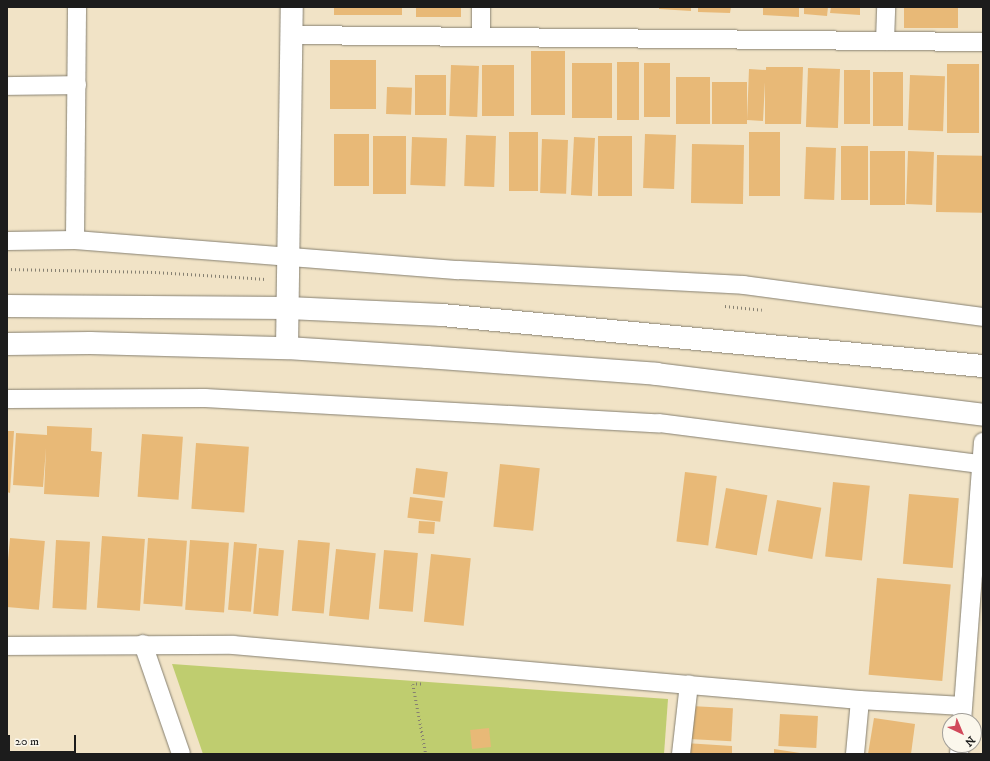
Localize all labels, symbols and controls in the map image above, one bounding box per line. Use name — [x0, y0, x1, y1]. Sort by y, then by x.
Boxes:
north arrow — [942, 713, 982, 753]
scale bar — [10, 727, 78, 753]
text: N — [962, 733, 978, 749]
text: 20 m — [15, 734, 39, 749]

